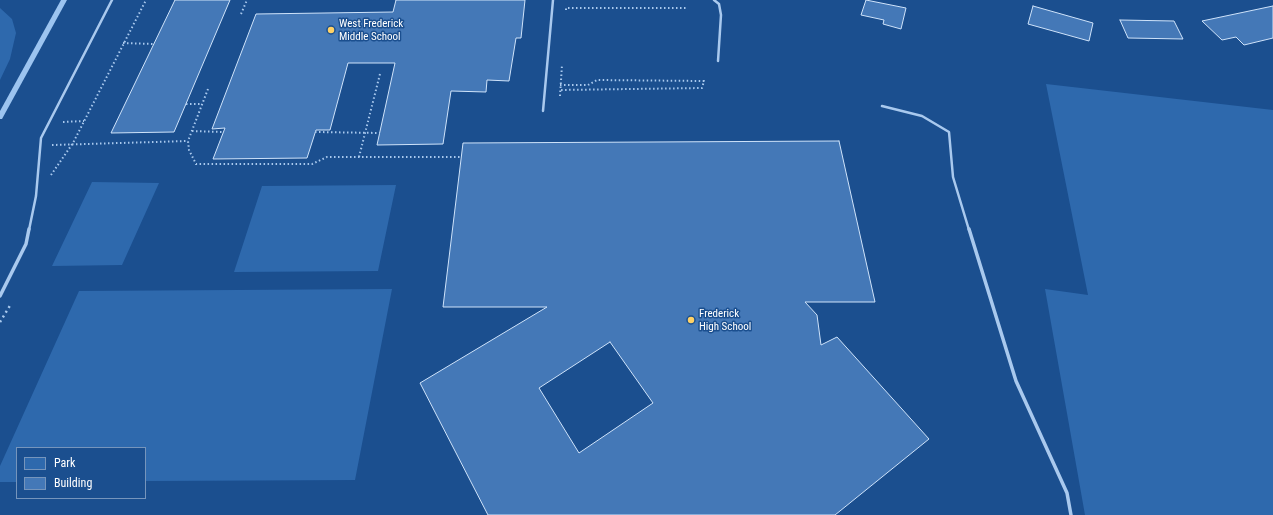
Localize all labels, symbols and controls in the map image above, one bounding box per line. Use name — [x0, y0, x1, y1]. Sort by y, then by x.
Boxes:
place label: West Frederick Middle School — [339, 17, 403, 43]
marker: West Frederick Middle School — [326, 25, 336, 35]
place label: Frederick High School — [699, 307, 751, 333]
marker: Frederick High School — [686, 315, 696, 325]
legend — [16, 447, 146, 499]
text: Park — [54, 456, 75, 470]
text: Building — [54, 476, 92, 490]

